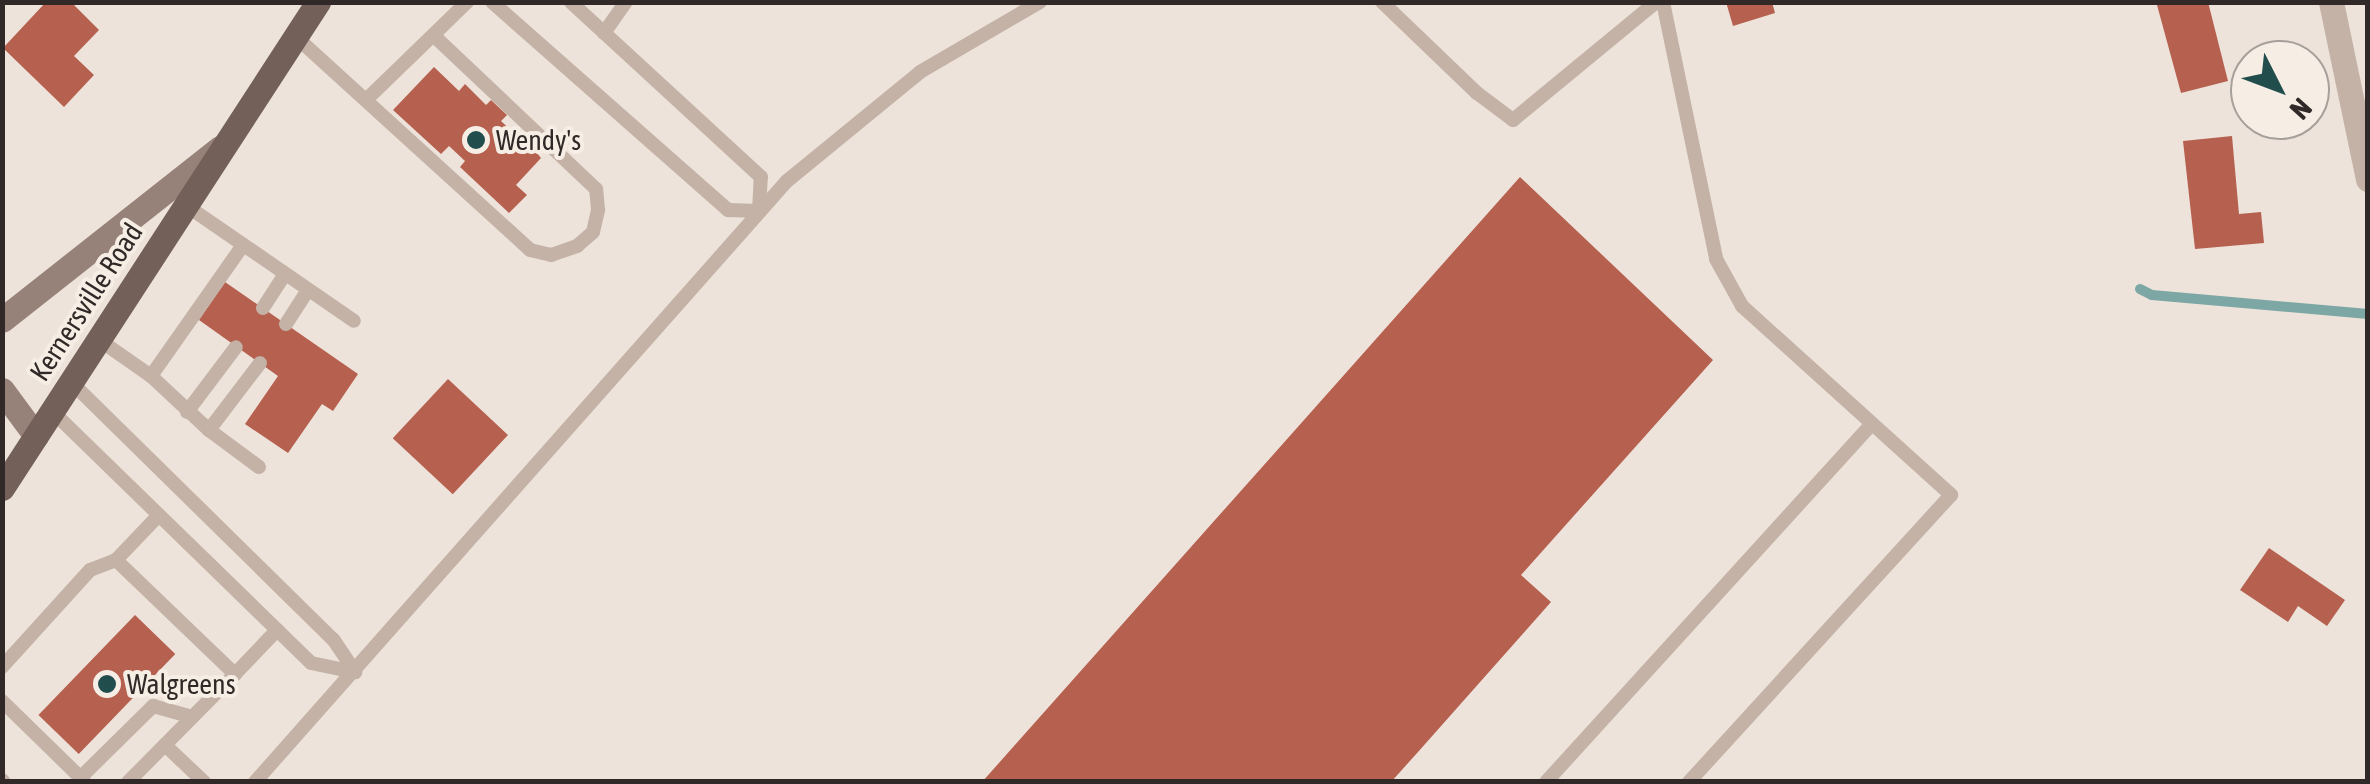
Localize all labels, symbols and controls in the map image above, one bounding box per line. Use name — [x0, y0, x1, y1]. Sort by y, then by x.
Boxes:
north arrow — [2230, 40, 2330, 140]
text: N — [2283, 92, 2318, 126]
place label: Wendy's — [496, 123, 581, 157]
marker: Wendy's — [465, 129, 487, 151]
street label: Kernersville Road — [23, 217, 149, 387]
place label: Walgreens — [127, 667, 236, 701]
marker: Walgreens — [96, 673, 118, 695]

